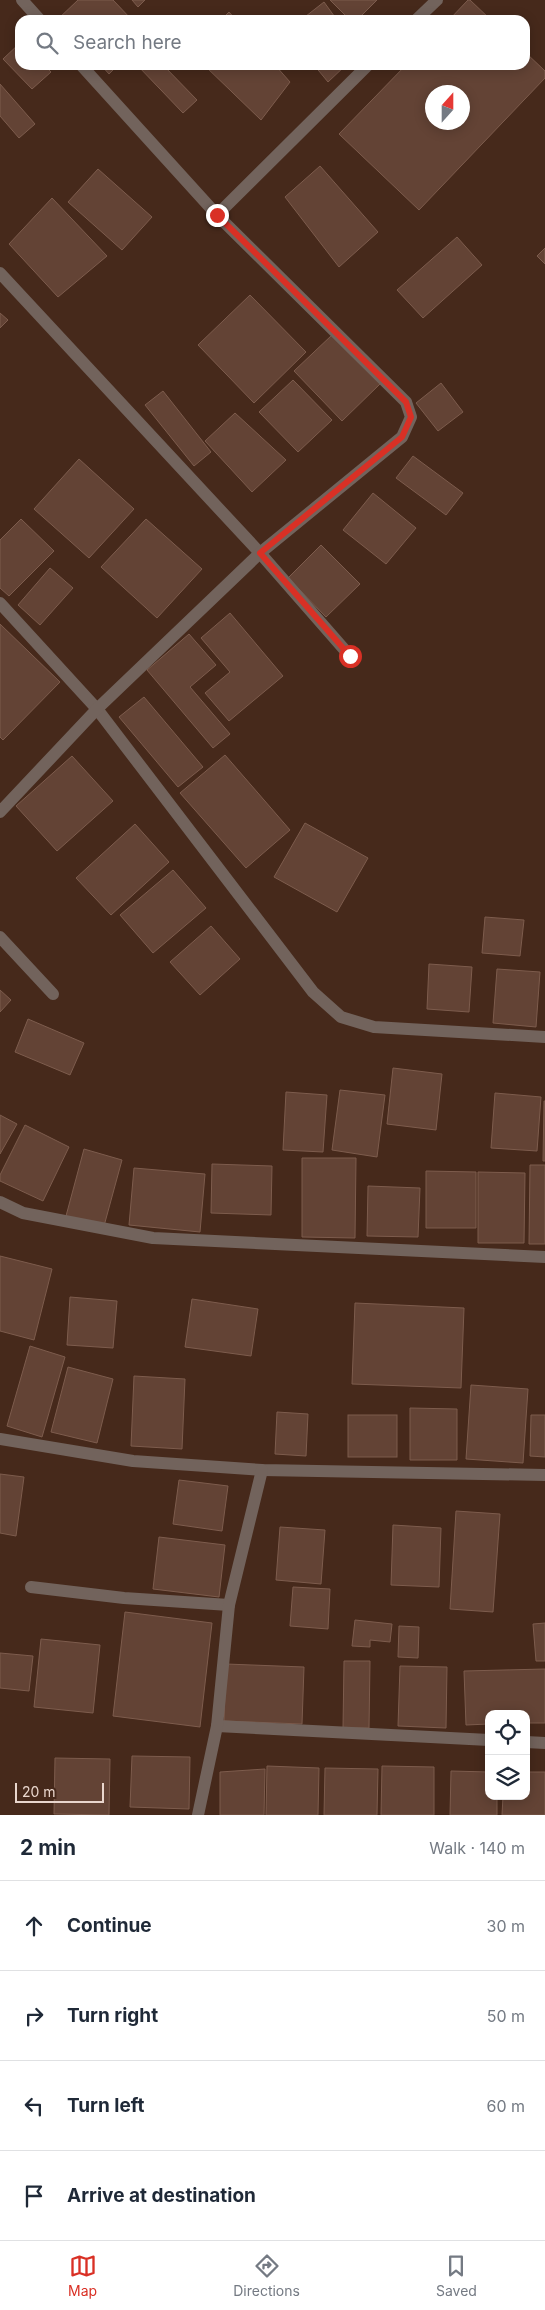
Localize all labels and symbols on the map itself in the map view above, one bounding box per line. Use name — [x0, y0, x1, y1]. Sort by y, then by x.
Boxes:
north arrow — [425, 85, 470, 130]
route end — [206, 204, 229, 227]
route start — [339, 645, 362, 668]
scale bar — [15, 1780, 104, 1803]

